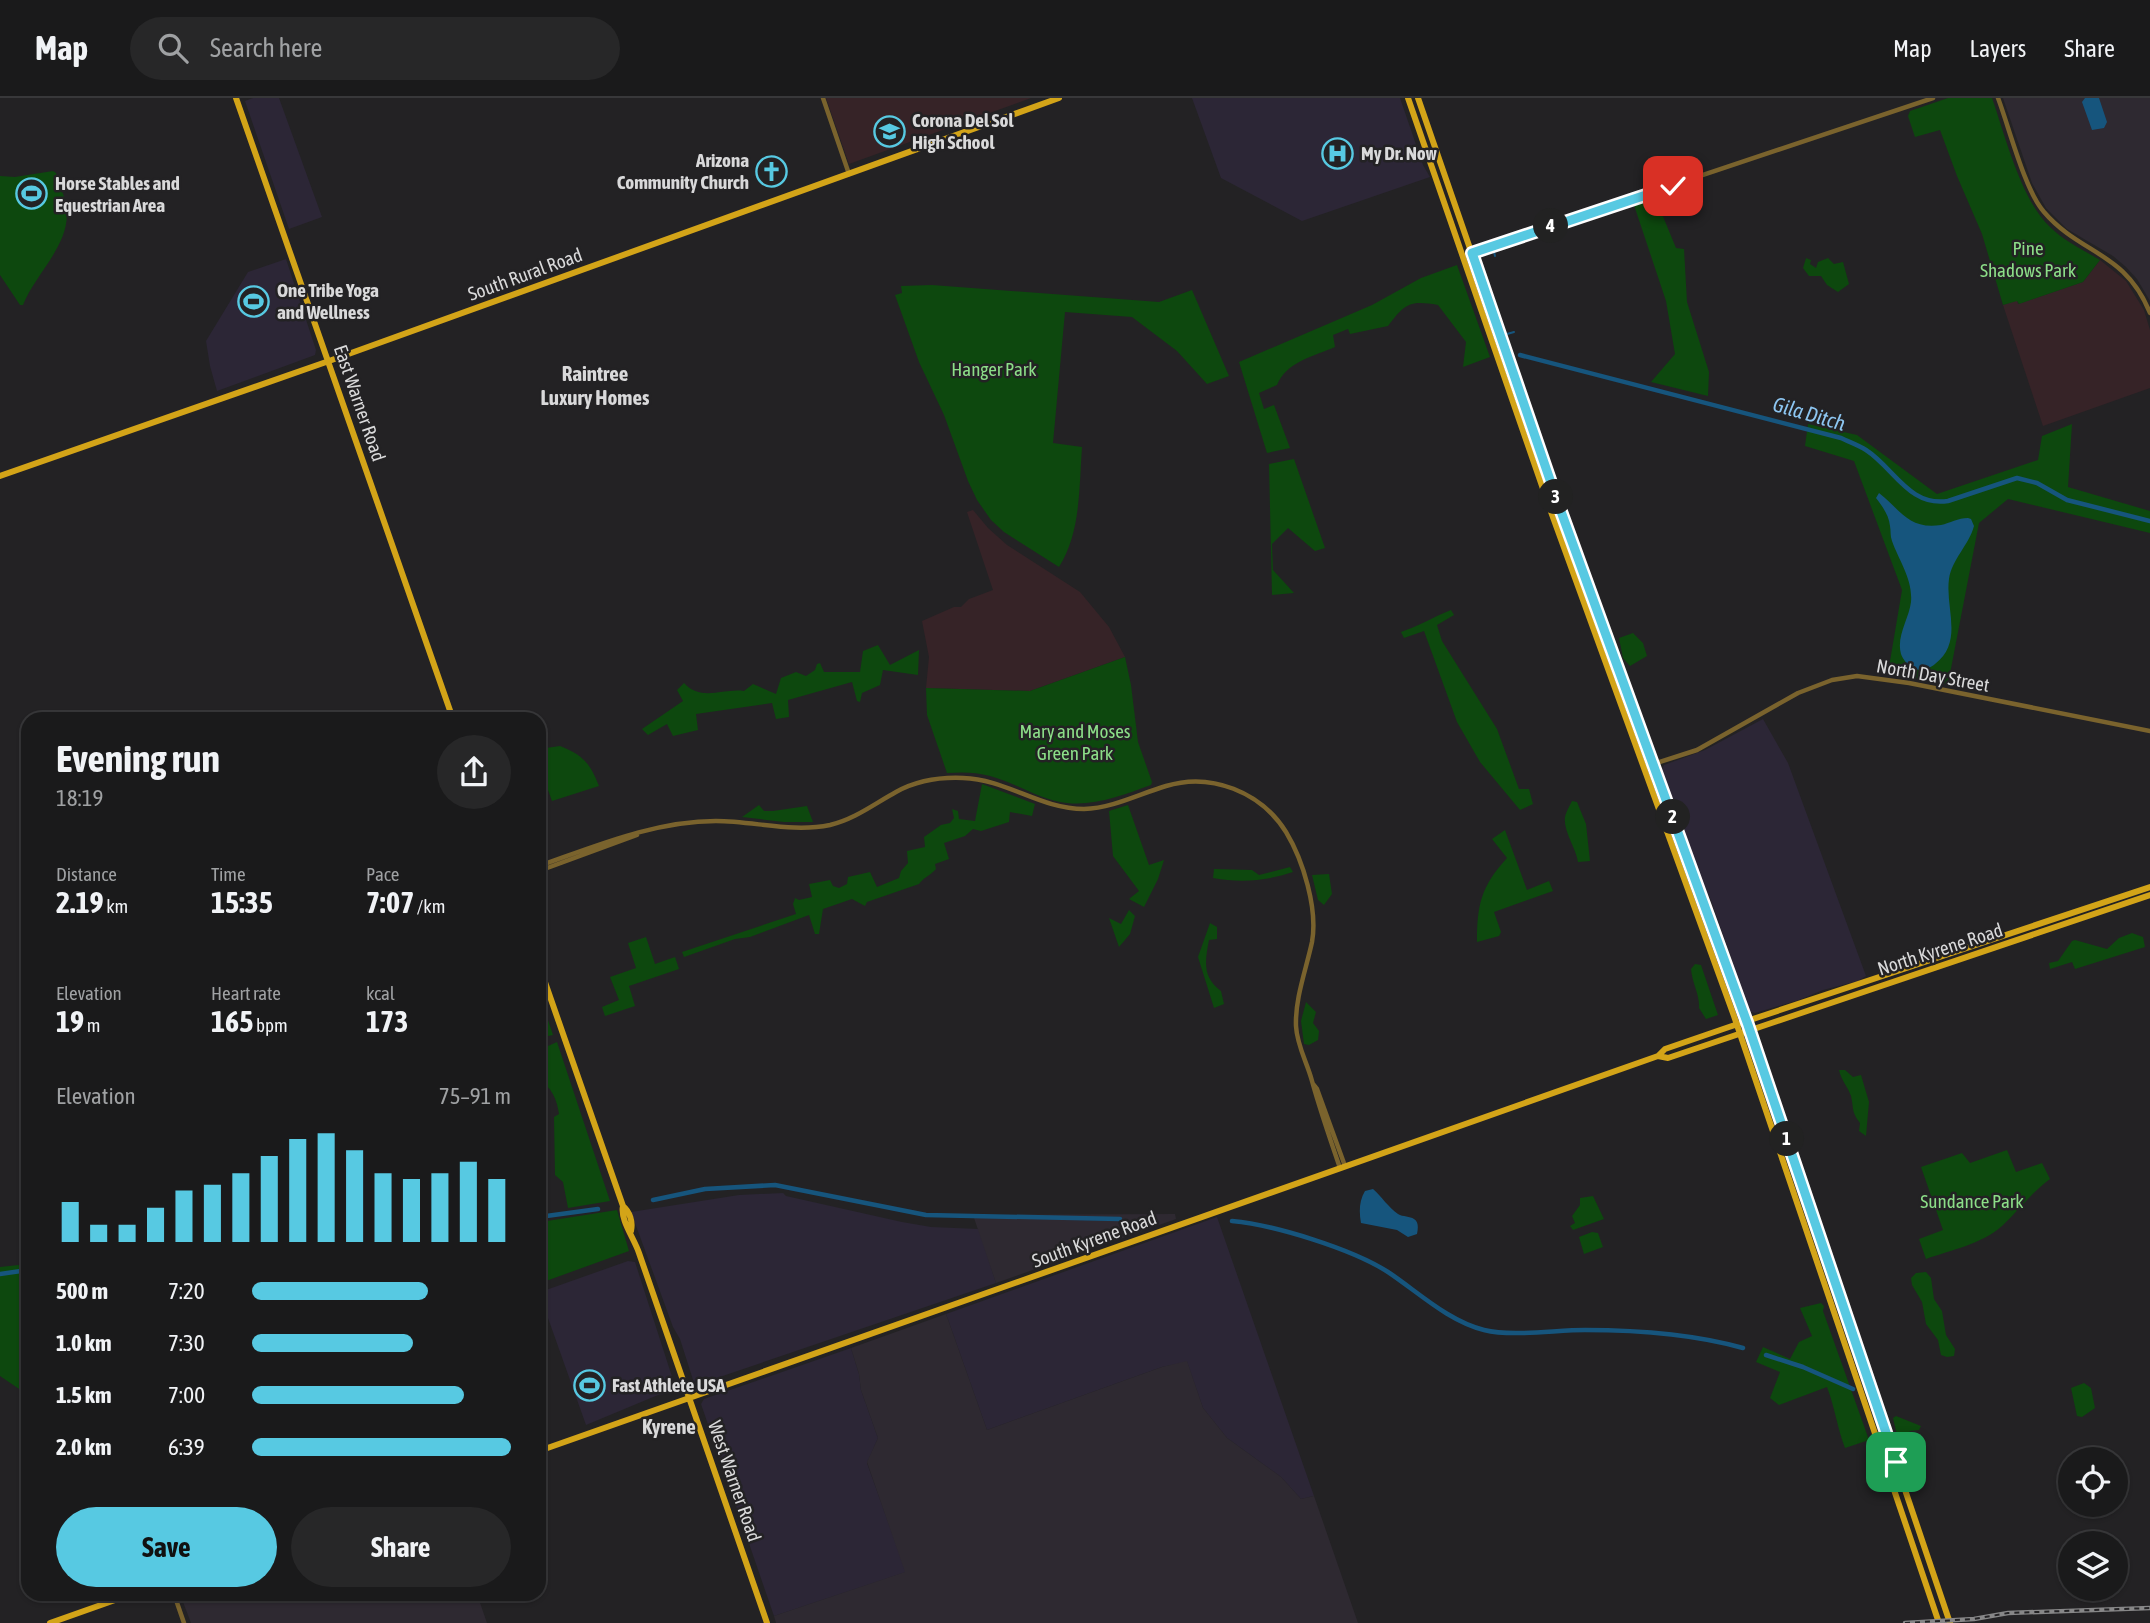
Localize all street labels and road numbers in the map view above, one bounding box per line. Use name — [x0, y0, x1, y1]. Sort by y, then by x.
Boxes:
street label: South Rural Road — [465, 243, 585, 305]
street label: East Warner Road — [330, 342, 390, 464]
street label: North Day Street — [1875, 654, 1991, 696]
street label: North Kyrene Road — [1875, 918, 2005, 980]
street label: South Kyrene Road — [1029, 1206, 1159, 1272]
street label: West Warner Road — [704, 1418, 766, 1544]

